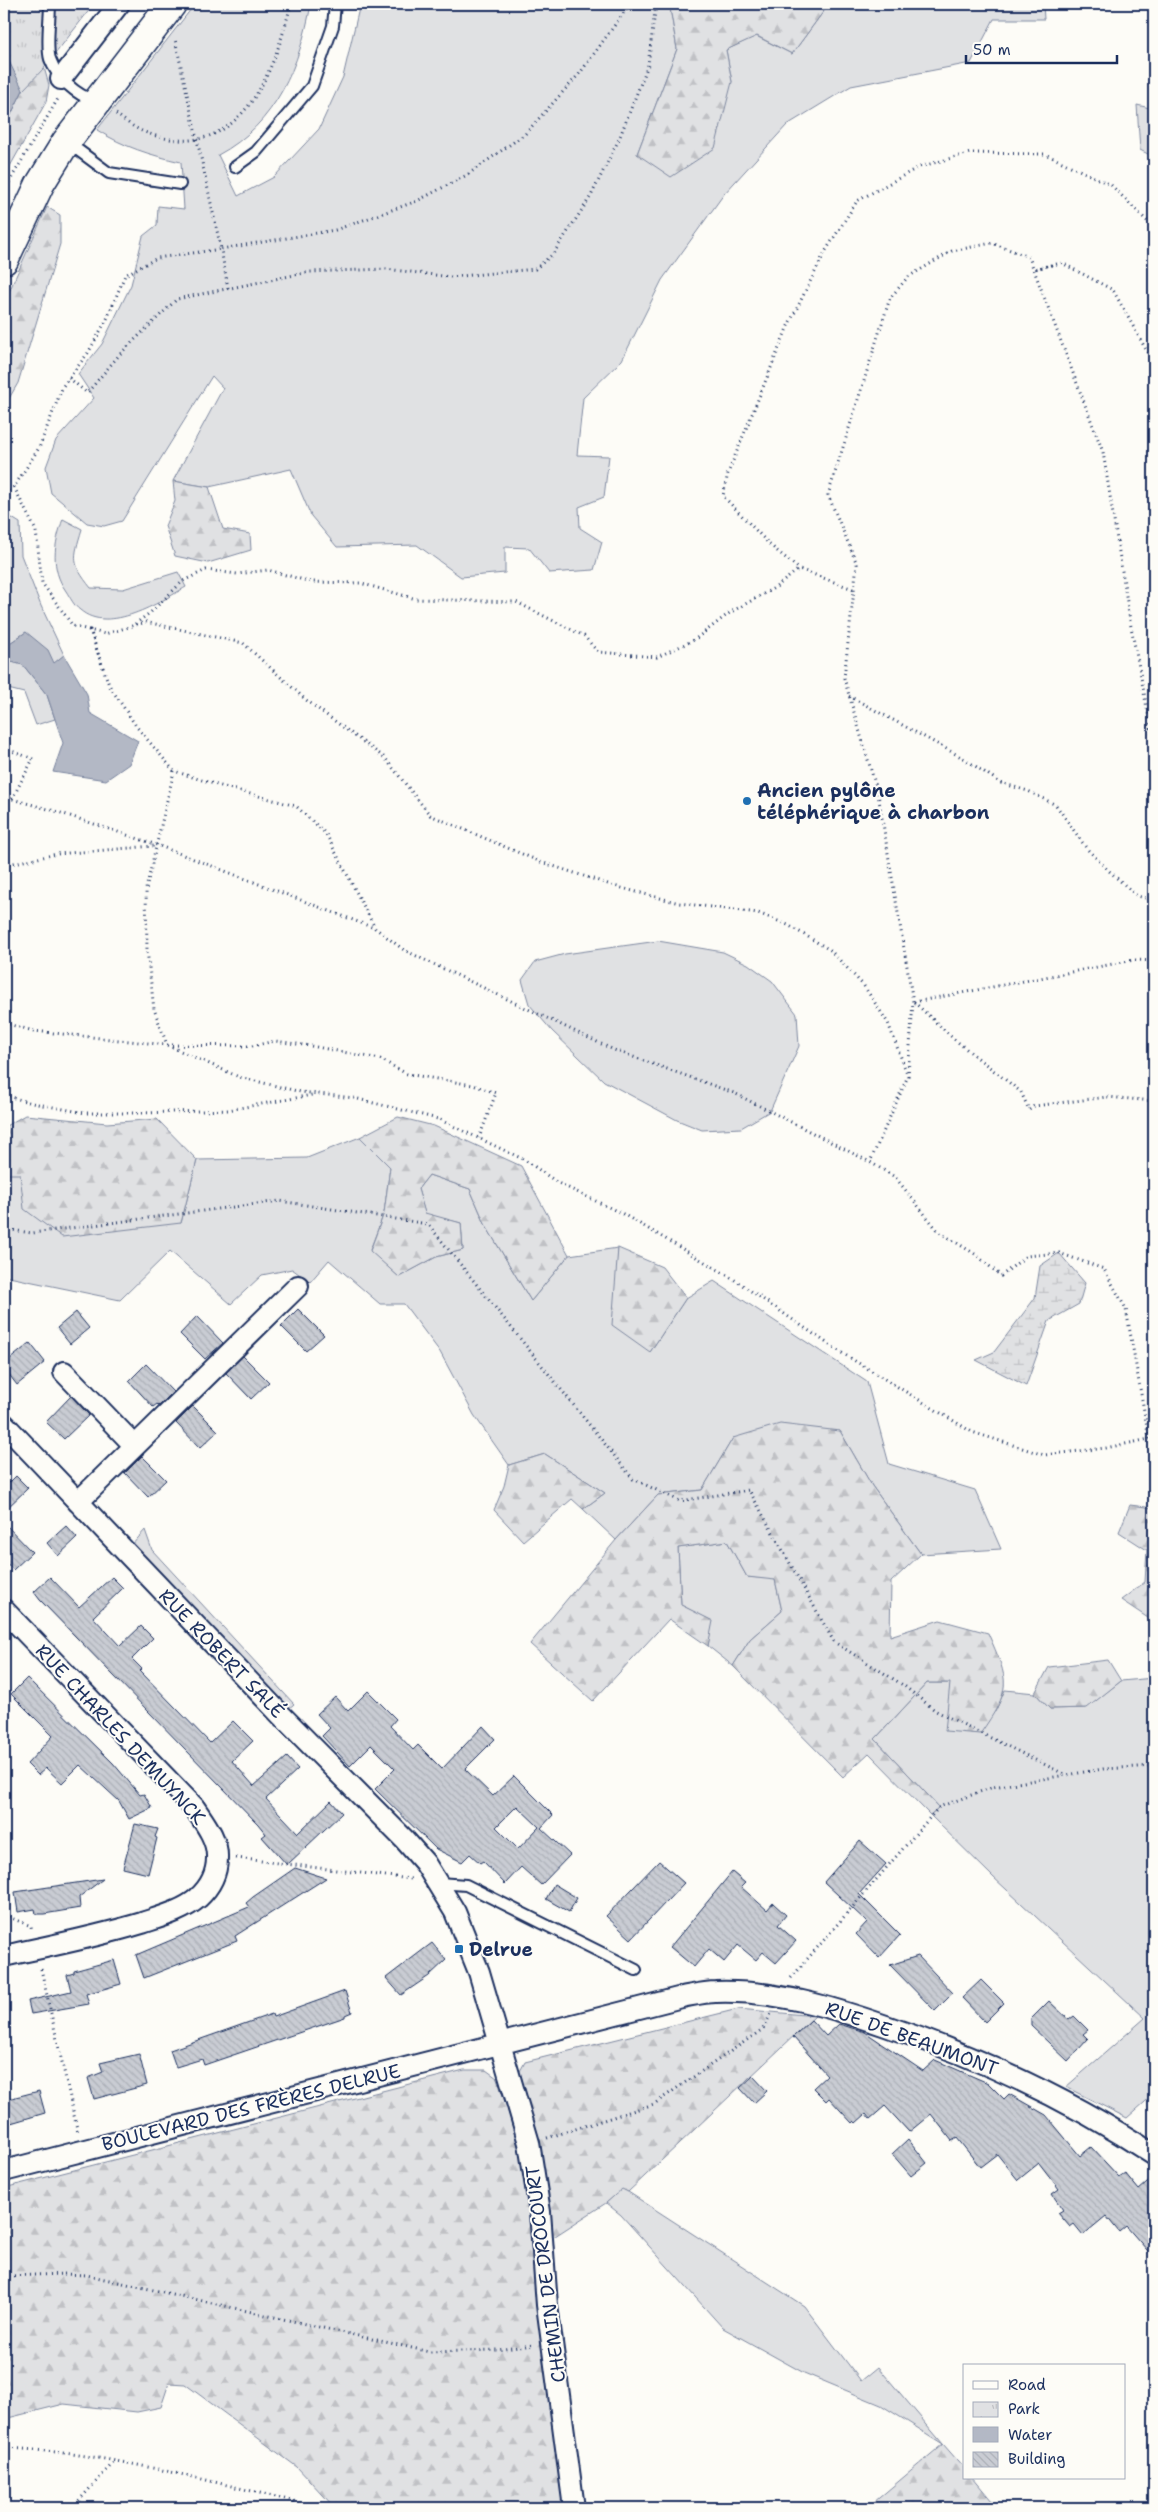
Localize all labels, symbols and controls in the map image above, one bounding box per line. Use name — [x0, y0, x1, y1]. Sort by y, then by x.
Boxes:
scale bar — [966, 32, 1117, 64]
text: 50 m — [973, 40, 1011, 60]
place label: Ancien pylône téléphérique à charbon — [757, 778, 990, 825]
marker: Ancien pylône téléphérique à charbon — [741, 795, 753, 807]
street label: RUE ROBERT SALÉ — [153, 1583, 291, 1723]
street label: RUE CHARLES DEMUYNCK — [30, 1638, 211, 1830]
place label: Delrue — [469, 1937, 533, 1962]
marker: Delrue — [453, 1943, 465, 1955]
street label: RUE DE BEAUMONT — [822, 1996, 1002, 2081]
street label: BOULEVARD DES FRÈRES DELRUE — [99, 2057, 403, 2157]
street label: CHEMIN DE DROCOURT — [520, 2164, 571, 2384]
legend — [963, 2364, 1126, 2480]
text: Road — [1008, 2375, 1046, 2395]
text: Park — [1008, 2399, 1040, 2419]
text: Water — [1008, 2425, 1052, 2445]
text: Building — [1008, 2449, 1065, 2469]

